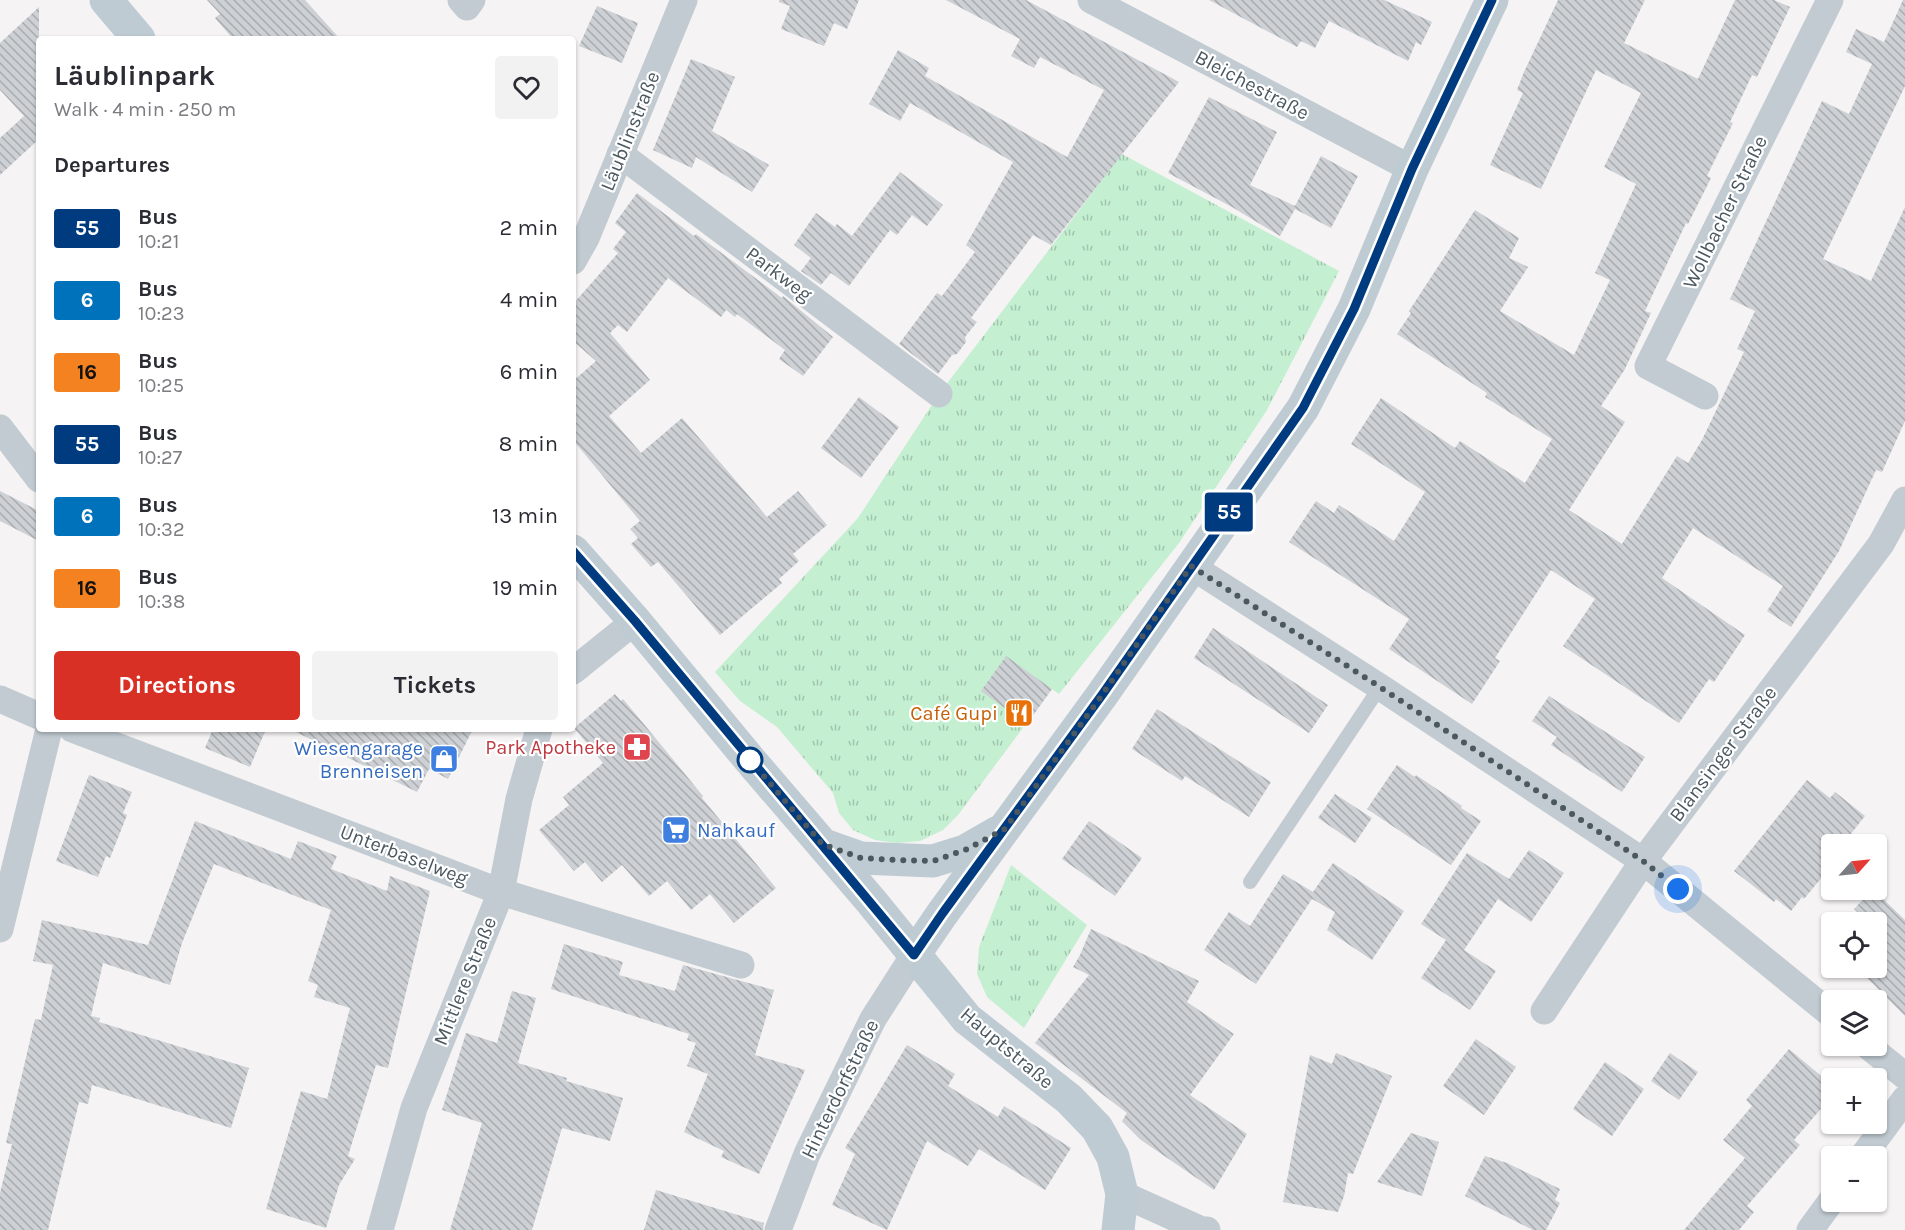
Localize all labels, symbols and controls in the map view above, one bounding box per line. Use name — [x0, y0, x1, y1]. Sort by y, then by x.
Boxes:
street label: Bleichestraße — [1191, 45, 1313, 125]
button: heart — [495, 56, 558, 119]
text: Läublinpark — [54, 59, 215, 92]
street label: Läublinstraße — [596, 68, 664, 194]
text: Walk · 4 min · 250 m — [54, 98, 236, 121]
street label: Wollbacher Straße — [1678, 132, 1772, 292]
text: Departures — [54, 152, 170, 178]
text: Bus — [138, 204, 178, 230]
text: 2 min — [500, 215, 558, 241]
text: 55 — [75, 216, 99, 240]
text: 10:21 — [138, 230, 179, 253]
street label: Parkweg — [741, 242, 817, 306]
text: Bus — [138, 276, 178, 302]
text: 4 min — [500, 287, 558, 313]
text: 6 — [81, 288, 93, 312]
text: 10:23 — [138, 302, 185, 325]
text: Bus — [138, 348, 178, 374]
text: 6 min — [500, 359, 558, 385]
text: 16 — [77, 360, 97, 384]
text: 10:25 — [138, 374, 184, 397]
text: Bus — [138, 420, 178, 446]
text: 8 min — [499, 431, 558, 457]
text: 55 — [75, 432, 99, 456]
text: 10:27 — [138, 446, 182, 469]
text: Bus — [138, 492, 178, 518]
line badge: 55 — [1202, 492, 1256, 532]
text: 55 — [1217, 500, 1241, 524]
text: 13 min — [492, 503, 558, 529]
text: 6 — [81, 504, 93, 528]
text: 10:32 — [138, 518, 185, 541]
text: Bus — [138, 564, 178, 590]
text: 19 min — [492, 575, 558, 601]
text: 16 — [77, 576, 97, 600]
text: 10:38 — [138, 590, 185, 613]
button: Directions — [54, 651, 300, 720]
button: Tickets — [312, 651, 558, 720]
street label: Blansinger Straße — [1665, 682, 1781, 826]
restaurant icon: Café Gupi — [1003, 697, 1035, 729]
place label: Café Gupi — [910, 702, 998, 725]
pharmacy icon: Park Apotheke — [621, 731, 653, 763]
place label: Park Apotheke — [485, 736, 616, 759]
place label: Wiesengarage Brenneisen — [294, 737, 423, 783]
shop icon: Wiesengarage Brenneisen — [428, 743, 460, 775]
unlabelled marker — [737, 747, 763, 773]
supermarket icon: Nahkauf — [660, 814, 692, 846]
place label: Nahkauf — [697, 819, 775, 842]
street label: Unterbaselweg — [337, 820, 471, 890]
north arrow — [1821, 834, 1887, 900]
map controls — [1821, 834, 1887, 1212]
your location — [1663, 874, 1693, 904]
button: locate — [1821, 912, 1887, 978]
street label: Mittlere Straße — [429, 913, 501, 1049]
button: layers — [1821, 990, 1887, 1056]
street label: Hauptstraße — [956, 1002, 1058, 1094]
street label: Hinterdorfstraße — [796, 1016, 884, 1162]
button: + — [1821, 1068, 1887, 1134]
button: − — [1821, 1146, 1887, 1212]

